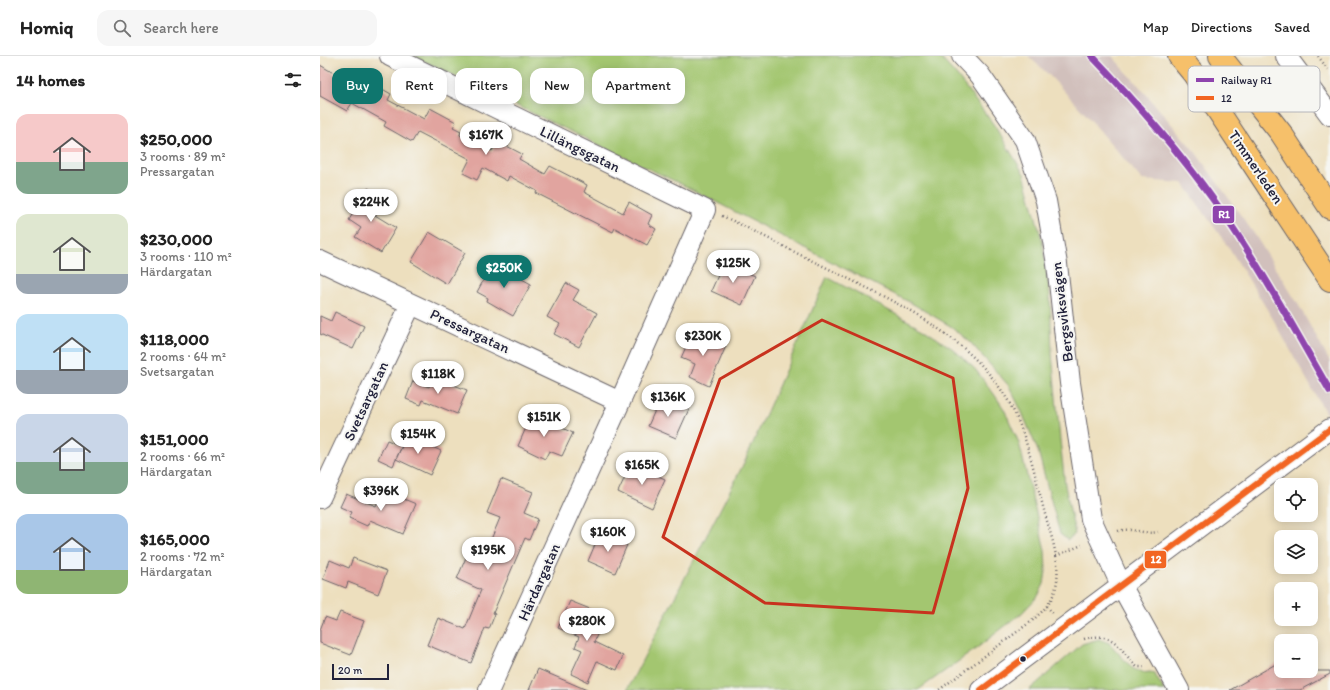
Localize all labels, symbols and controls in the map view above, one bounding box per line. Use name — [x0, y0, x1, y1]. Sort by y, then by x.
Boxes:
search box — [97, 10, 377, 46]
text: Homiq — [20, 16, 73, 39]
icon: search — [111, 17, 133, 39]
text: Search here — [143, 19, 219, 37]
text: Map — [1143, 19, 1169, 36]
text: Directions — [1191, 19, 1252, 36]
text: Saved — [1274, 19, 1310, 36]
legend — [1188, 66, 1320, 112]
chip: Buy — [332, 68, 383, 104]
chip: Rent — [391, 68, 447, 104]
chip: Filters — [455, 68, 522, 104]
chip: New — [530, 68, 584, 104]
chip: Apartment — [592, 68, 685, 104]
icon: filters — [282, 69, 304, 91]
text: 14 homes — [16, 70, 85, 90]
text: Railway R1 — [1221, 74, 1272, 87]
text: 12 — [1221, 92, 1232, 105]
pin: $167K — [458, 122, 514, 156]
street label: Lillängsgatan — [537, 122, 623, 176]
text: $167K — [469, 127, 503, 142]
street label: Timmerleden — [1225, 127, 1288, 208]
text: $250,000 — [140, 129, 212, 149]
icon: home — [48, 130, 96, 178]
text: 3 rooms · 89 m² — [140, 149, 226, 164]
text: Pressargatan — [140, 164, 214, 179]
pin: $224K — [343, 189, 399, 223]
text: $224K — [353, 194, 389, 209]
line badge: R1 — [1212, 205, 1235, 224]
text: R1 — [1218, 208, 1231, 221]
text: $230,000 — [140, 229, 213, 249]
icon: home — [48, 230, 96, 278]
text: 3 rooms · 110 m² — [140, 249, 232, 264]
pin: $125K — [705, 250, 761, 284]
pin: $250K — [476, 255, 532, 289]
text: $125K — [716, 255, 750, 270]
text: $250K — [486, 260, 522, 275]
street label: Bergsviksvägen — [1047, 261, 1077, 363]
text: Härdargatan — [140, 264, 212, 279]
street label: Pressargatan — [427, 305, 513, 358]
pin: $230K — [675, 323, 731, 357]
text: $230K — [685, 328, 721, 343]
text: $118,000 — [140, 329, 209, 349]
icon: home — [48, 330, 96, 378]
text: 2 rooms · 64 m² — [140, 349, 226, 364]
street label: Svetsargatan — [340, 358, 392, 444]
pin: $118K — [410, 361, 466, 395]
text: Svetsargatan — [140, 364, 214, 379]
text: $118K — [421, 366, 455, 381]
pin: $136K — [640, 384, 696, 418]
text: $136K — [651, 389, 685, 404]
pin: $151K — [516, 404, 572, 438]
text: $151K — [527, 409, 561, 424]
pin: $154K — [390, 421, 446, 455]
text: $154K — [400, 426, 436, 441]
text: $151,000 — [140, 429, 209, 449]
icon: home — [48, 430, 96, 478]
text: 2 rooms · 66 m² — [140, 449, 225, 464]
pin: $165K — [614, 452, 670, 486]
text: $165K — [625, 457, 659, 472]
text: Härdargatan — [140, 464, 212, 479]
pin: $396K — [353, 478, 409, 512]
map controls — [1274, 478, 1318, 678]
button: locate — [1274, 478, 1318, 522]
text: $396K — [363, 483, 399, 498]
pin: $160K — [580, 519, 636, 553]
text: $160K — [590, 524, 626, 539]
text: $165,000 — [140, 529, 210, 549]
icon: home — [48, 530, 96, 578]
button: layers — [1274, 530, 1318, 574]
pin: $195K — [460, 537, 516, 571]
street label: Härdargatan — [514, 540, 564, 624]
text: $195K — [471, 542, 505, 557]
text: 2 rooms · 72 m² — [140, 549, 225, 564]
line badge: 12 — [1144, 550, 1167, 569]
text: 12 — [1151, 553, 1162, 566]
text: Härdargatan — [140, 564, 212, 579]
button: + — [1274, 582, 1318, 626]
pin: $280K — [559, 608, 615, 642]
text: $280K — [569, 613, 605, 628]
button: − — [1274, 634, 1318, 678]
unlabelled marker — [1018, 654, 1028, 664]
scale bar — [332, 662, 389, 681]
text: 20 m — [338, 664, 362, 677]

